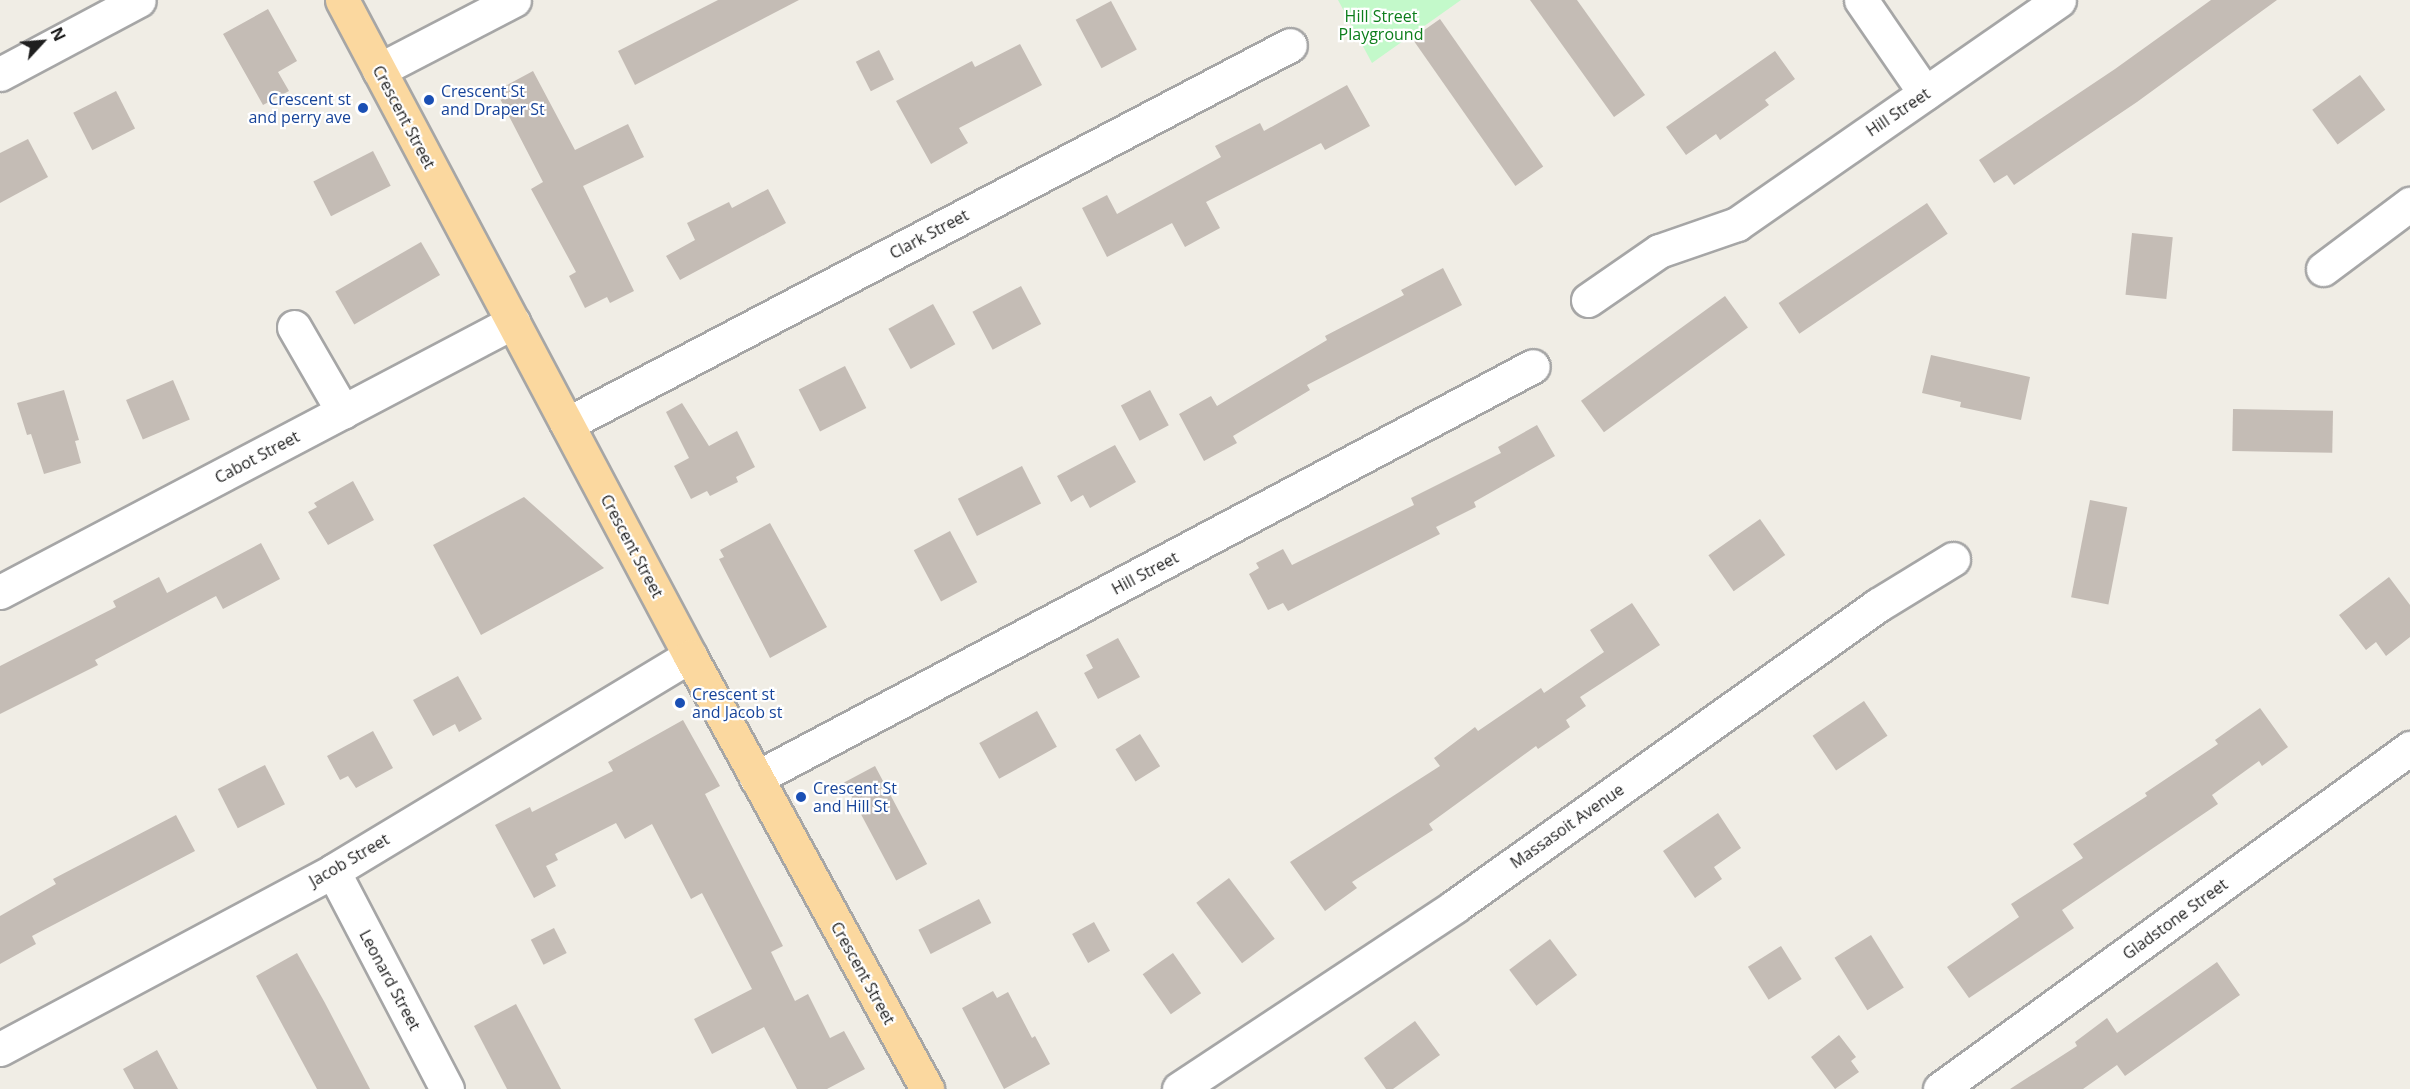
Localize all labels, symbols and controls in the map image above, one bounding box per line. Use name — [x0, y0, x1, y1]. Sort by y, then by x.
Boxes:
park label: Hill Street Playground — [1339, 6, 1423, 44]
north arrow — [12, 12, 72, 72]
text: N — [45, 23, 71, 45]
street label: Crescent Street — [369, 62, 439, 172]
place label: Crescent St and Draper St — [441, 81, 545, 119]
street label: Hill Street — [1862, 84, 1934, 140]
place label: Crescent st and perry ave — [248, 89, 351, 127]
marker: Crescent St and Draper St — [422, 93, 436, 107]
marker: Crescent st and perry ave — [356, 101, 370, 115]
street label: Clark Street — [886, 205, 972, 263]
street label: Cabot Street — [211, 427, 303, 487]
street label: Crescent Street — [597, 491, 667, 601]
street label: Hill Street — [1108, 547, 1182, 599]
place label: Crescent st and Jacob st — [692, 684, 782, 722]
marker: Crescent st and Jacob st — [673, 696, 687, 710]
place label: Crescent St and Hill St — [813, 778, 897, 816]
street label: Massasoit Avenue — [1506, 780, 1628, 872]
marker: Crescent St and Hill St — [794, 790, 808, 804]
street label: Jacob Street — [306, 829, 392, 891]
street label: Gladstone Street — [2119, 875, 2231, 963]
street label: Crescent Street — [827, 918, 899, 1028]
street label: Leonard Street — [356, 927, 424, 1033]

